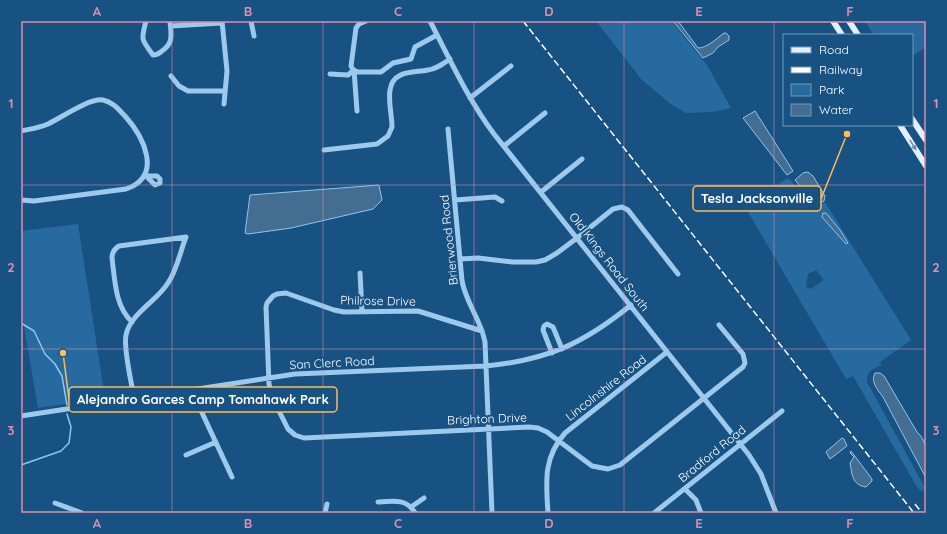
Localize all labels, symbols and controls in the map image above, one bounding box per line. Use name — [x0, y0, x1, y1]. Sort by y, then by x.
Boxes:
text: A — [93, 3, 102, 19]
text: B — [244, 3, 252, 19]
text: C — [394, 3, 402, 19]
text: D — [544, 3, 554, 19]
text: E — [695, 3, 703, 19]
text: F — [846, 3, 854, 19]
legend — [783, 34, 913, 126]
text: Road — [819, 42, 849, 57]
text: Railway — [819, 62, 863, 77]
text: Park — [819, 82, 844, 97]
text: 1 — [8, 95, 14, 111]
text: 1 — [933, 95, 939, 111]
text: Water — [819, 102, 854, 117]
one-way arrow — [909, 140, 917, 151]
callout: Tesla Jacksonville — [693, 186, 821, 211]
text: Tesla Jacksonville — [701, 190, 813, 206]
street label: Brierwood Road — [436, 194, 461, 286]
street label: Old Kings Road South — [566, 209, 653, 314]
text: 2 — [7, 259, 15, 275]
text: 2 — [932, 259, 940, 275]
street label: Philrose Drive — [340, 292, 416, 309]
street label: Lincolnshire Road — [562, 351, 649, 424]
street label: San Clerc Road — [289, 353, 375, 372]
callout: Alejandro Garces Camp Tomahawk Park — [69, 387, 337, 412]
text: Alejandro Garces Camp Tomahawk Park — [77, 391, 329, 407]
street label: Brighton Drive — [447, 410, 527, 427]
text: 3 — [8, 422, 15, 438]
street label: Bradford Road — [675, 422, 749, 485]
text: 3 — [933, 422, 940, 438]
text: A — [93, 515, 102, 531]
text: B — [244, 515, 252, 531]
text: C — [394, 515, 402, 531]
text: D — [544, 515, 554, 531]
text: E — [695, 515, 703, 531]
text: F — [846, 515, 854, 531]

